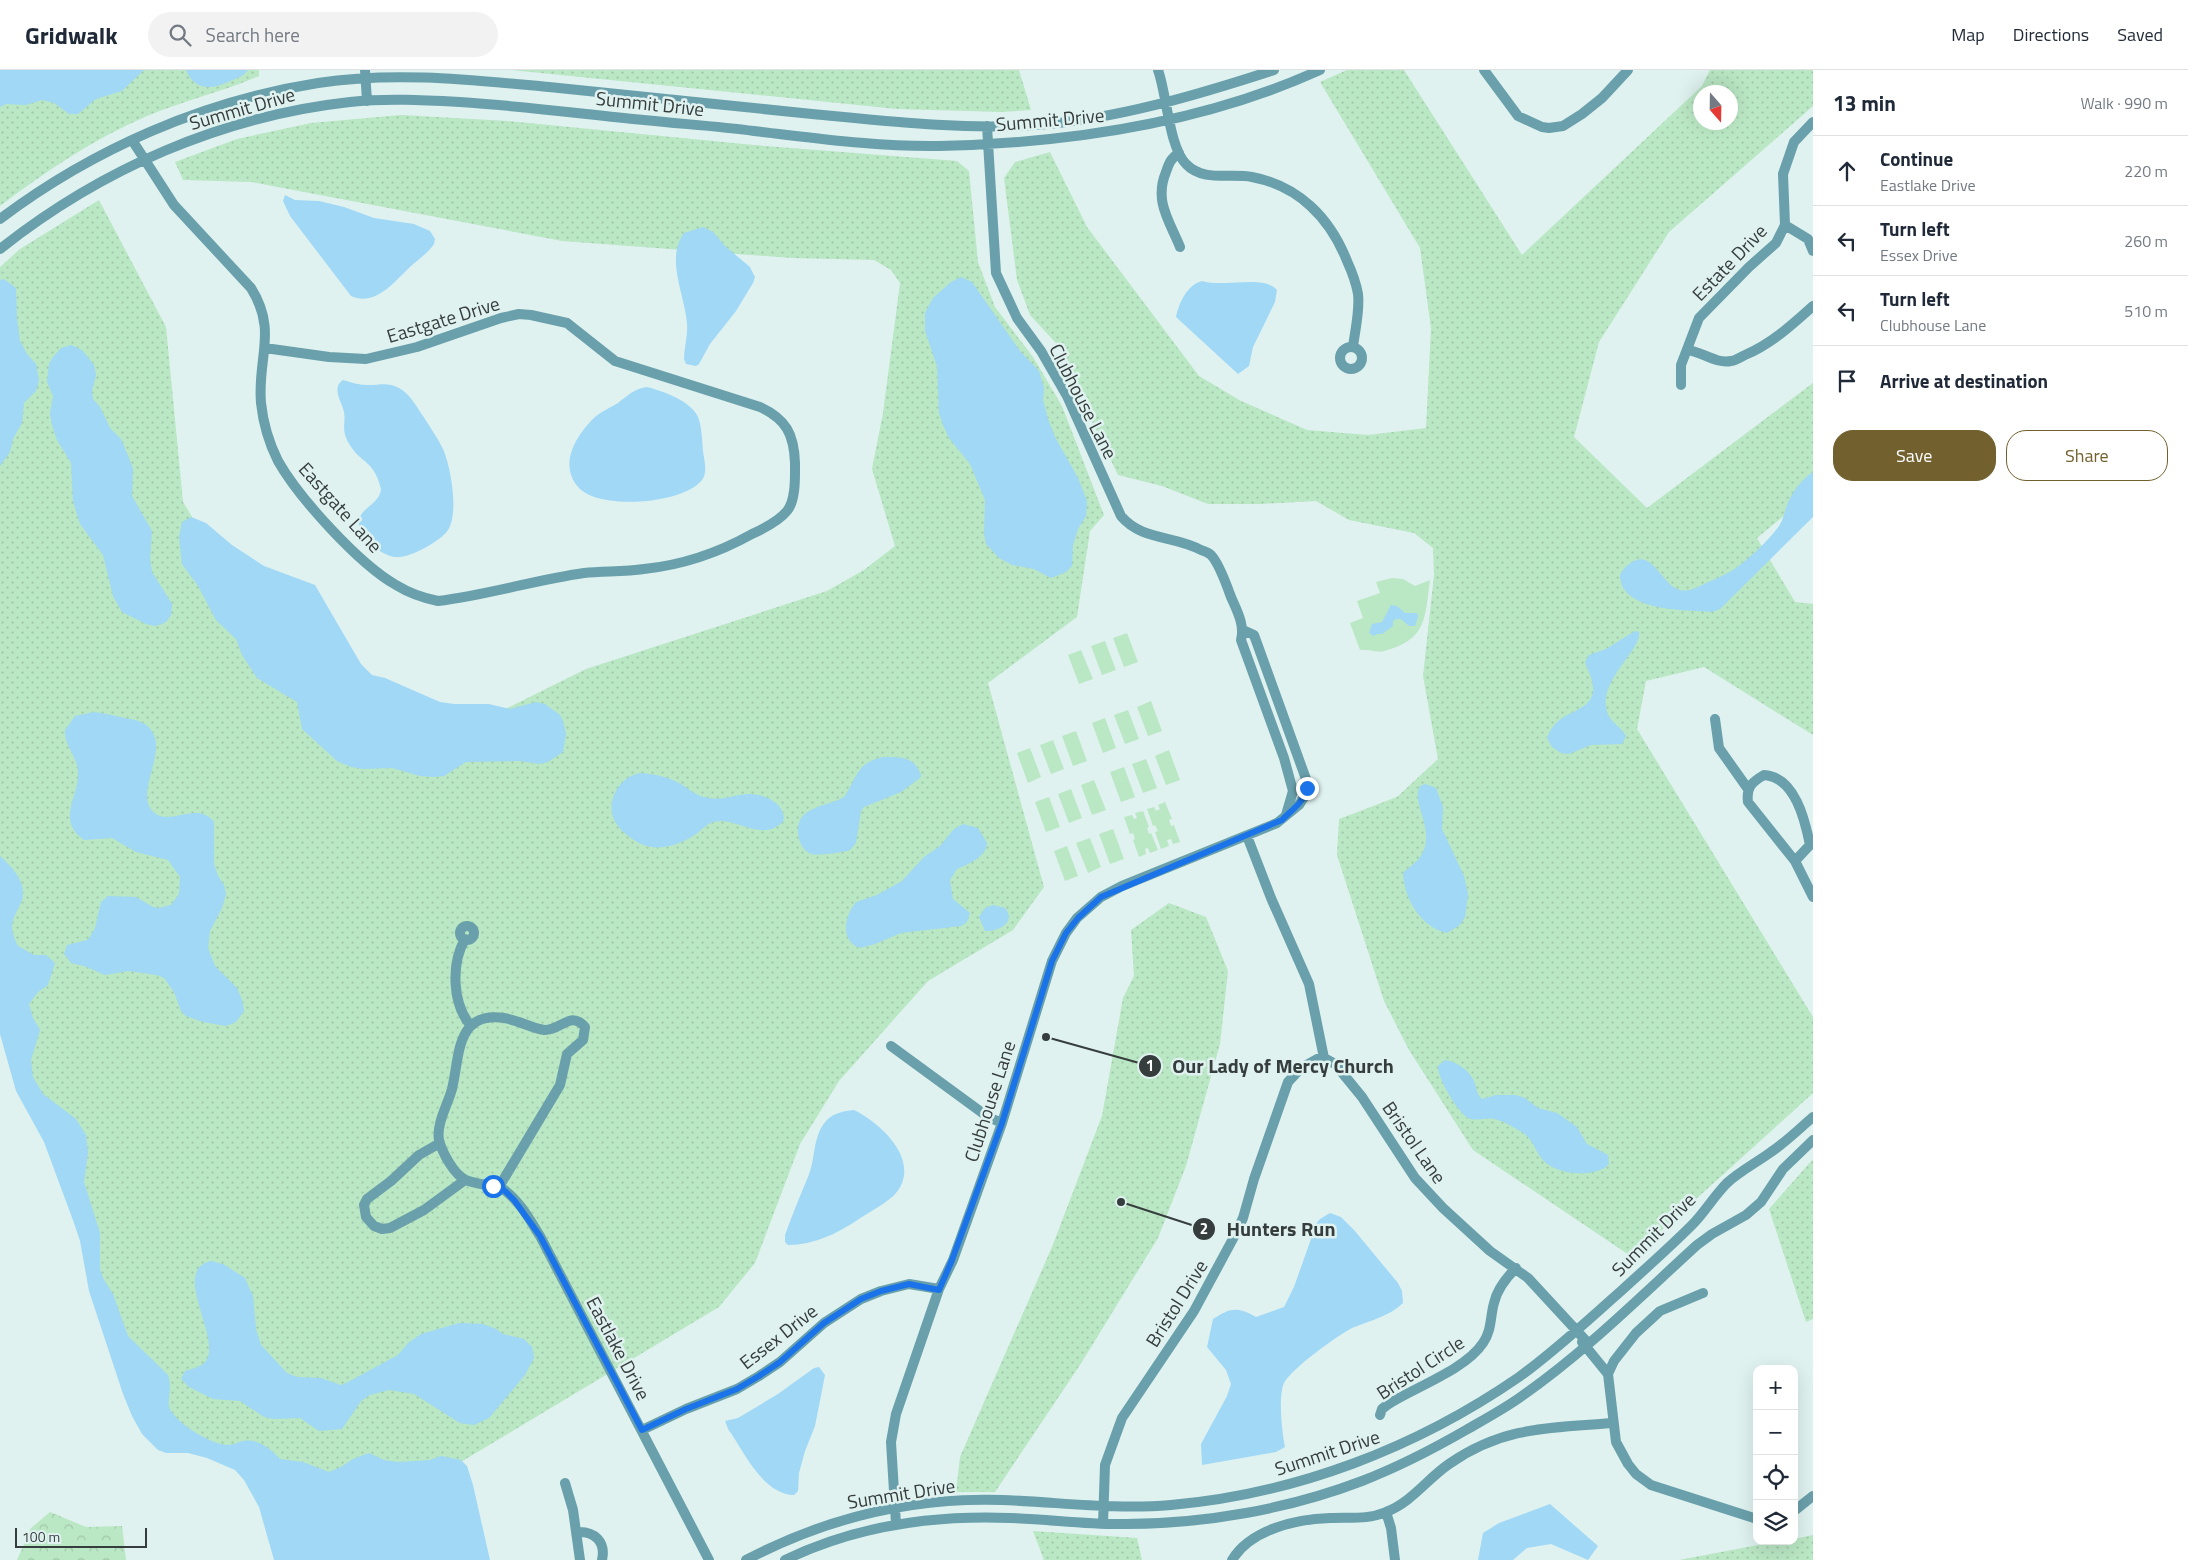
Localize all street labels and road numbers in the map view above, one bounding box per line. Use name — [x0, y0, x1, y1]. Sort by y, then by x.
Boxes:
street label: Summit Drive — [186, 79, 298, 137]
street label: Summit Drive — [594, 83, 706, 123]
street label: Summit Drive — [995, 100, 1105, 138]
street label: Estate Drive — [1685, 217, 1773, 307]
street label: Eastgate Drive — [383, 288, 503, 350]
street label: Clubhouse Lane — [1042, 338, 1126, 464]
street label: Eastgate Lane — [292, 455, 390, 559]
street label: Clubhouse Lane — [956, 1037, 1022, 1165]
street label: Bristol Lane — [1376, 1095, 1454, 1189]
street label: Summit Drive — [1604, 1185, 1702, 1283]
street label: Bristol Drive — [1138, 1254, 1214, 1352]
street label: Eastlake Drive — [580, 1291, 658, 1405]
street label: Essex Drive — [733, 1296, 823, 1376]
street label: Bristol Circle — [1370, 1328, 1470, 1406]
street label: Summit Drive — [1271, 1421, 1383, 1483]
street label: Summit Drive — [845, 1470, 957, 1516]

